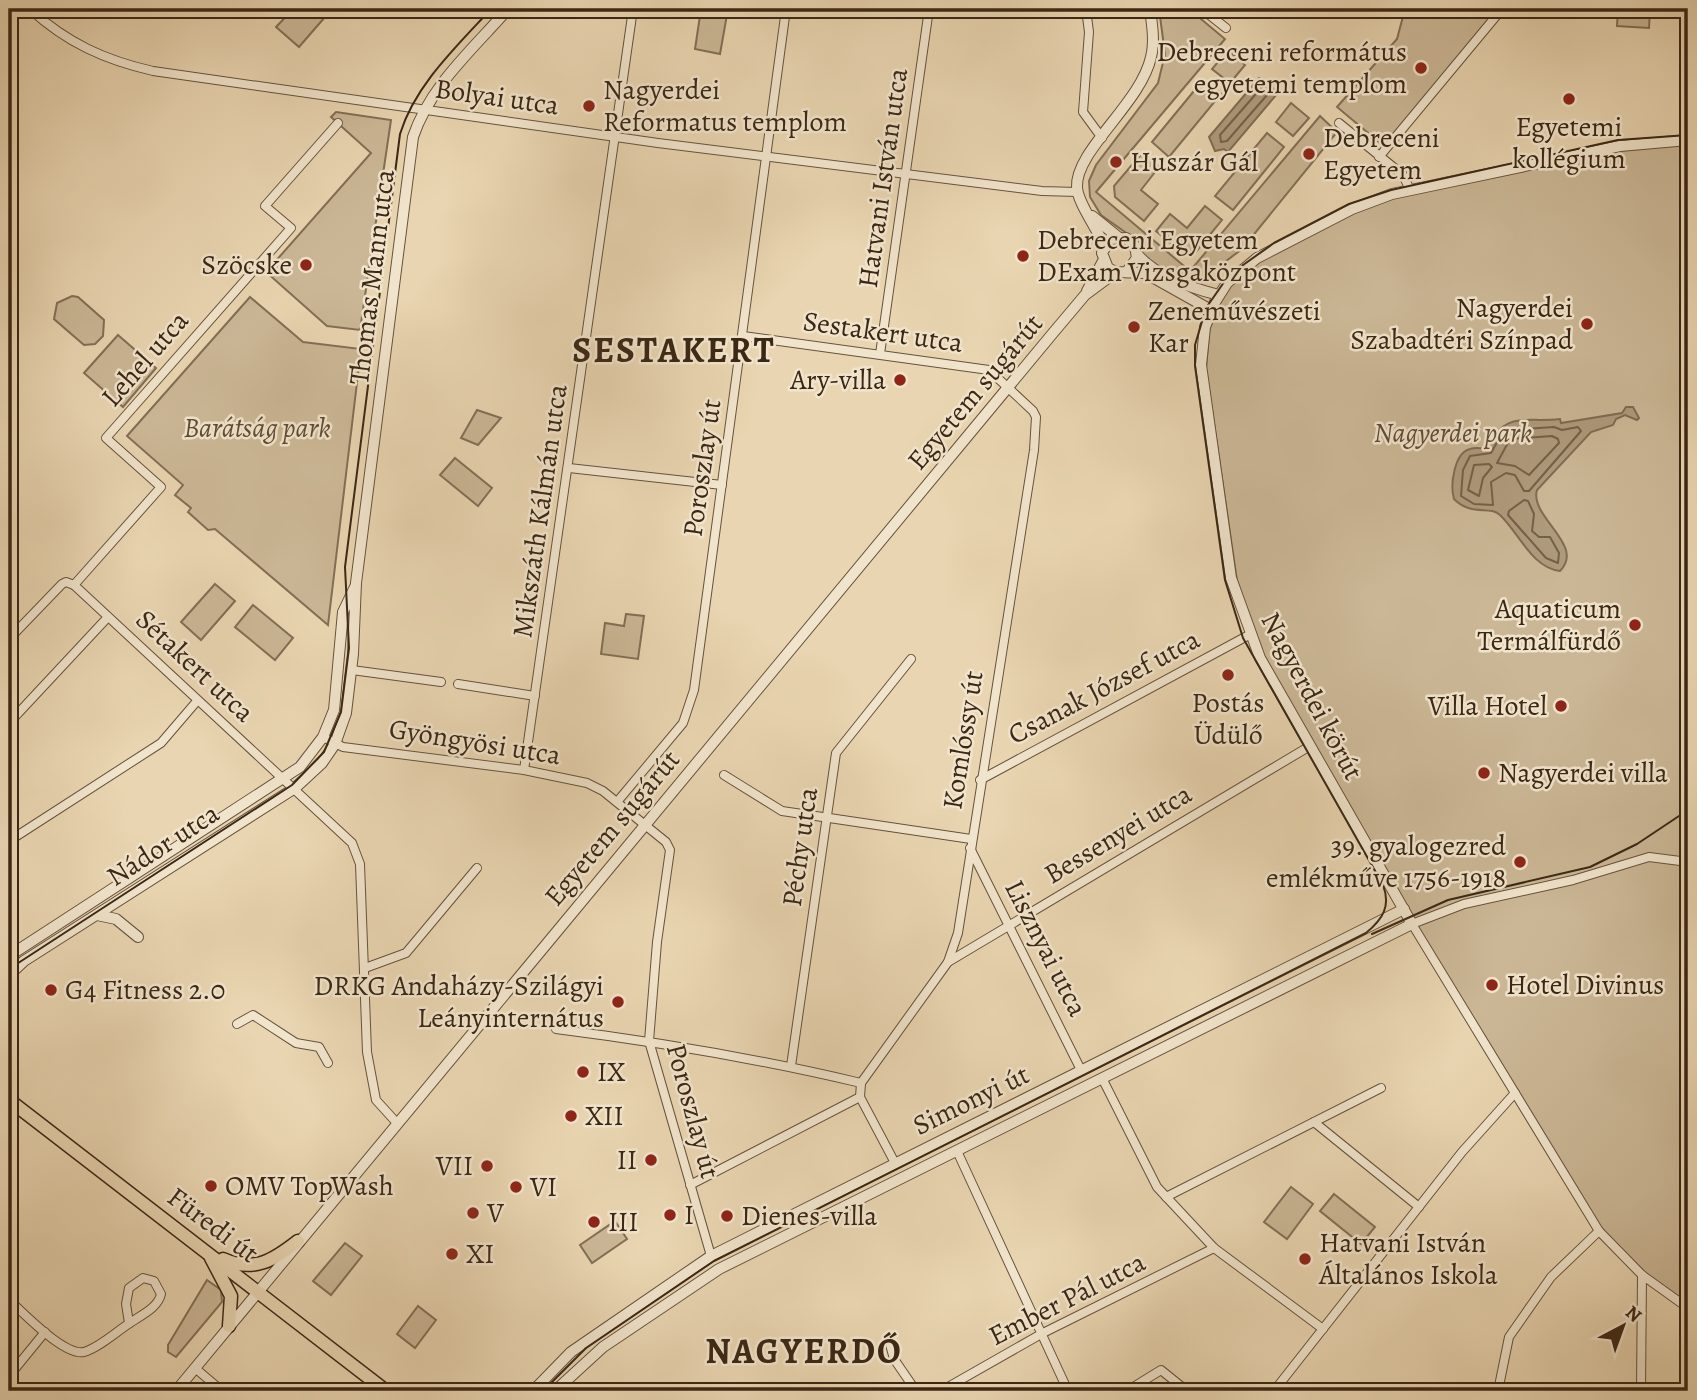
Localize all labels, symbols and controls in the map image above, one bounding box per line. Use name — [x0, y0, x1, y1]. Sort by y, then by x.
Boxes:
place label: Debreceni református egyetemi templom — [1156, 33, 1407, 103]
marker: Debreceni református egyetemi templom — [1413, 60, 1429, 76]
street label: Hatvani István utca — [849, 66, 917, 290]
street label: Bolyai utca — [433, 70, 561, 124]
place label: Nagyerdei Reformatus templom — [603, 71, 847, 141]
marker: Egyetemi kollégium — [1561, 91, 1577, 107]
marker: Nagyerdei Reformatus templom — [581, 98, 597, 114]
place label: Egyetemi kollégium — [1512, 108, 1626, 178]
place label: Debreceni Egyetem — [1323, 119, 1440, 189]
place label: Huszár Gál — [1130, 143, 1258, 181]
marker: Debreceni Egyetem — [1301, 146, 1317, 162]
marker: Huszár Gál — [1108, 154, 1124, 170]
street label: Thomas Mann utca — [340, 167, 404, 387]
place label: Debreceni Egyetem DExam Vizsgaközpont — [1037, 221, 1296, 291]
place label: Szöcske — [201, 246, 292, 284]
marker: Debreceni Egyetem DExam Vizsgaközpont — [1015, 248, 1031, 264]
marker: Szöcske — [298, 257, 314, 273]
place label: Nagyerdei Szabadtéri Színpad — [1350, 289, 1574, 359]
place label: Zeneművészeti Kar — [1148, 292, 1321, 362]
street label: Sestakert utca — [801, 302, 965, 362]
street label: Lehel utca — [93, 303, 197, 415]
street label: Egyetem sugárút — [898, 306, 1052, 478]
marker: Nagyerdei Szabadtéri Színpad — [1579, 316, 1595, 332]
marker: Zeneművészeti Kar — [1126, 319, 1142, 335]
district label: SESTAKERT — [572, 326, 776, 374]
place label: Ary-villa — [789, 361, 886, 399]
marker: Ary-villa — [892, 372, 908, 388]
street label: Mikszáth Kálmán utca — [503, 382, 577, 640]
street label: Poroszlay út — [674, 397, 730, 539]
park label: Barátság park — [183, 409, 331, 447]
park label: Nagyerdei park — [1374, 414, 1532, 452]
place label: Aquaticum Termálfürdő — [1477, 590, 1621, 660]
street label: Sétakert utca — [127, 601, 263, 731]
street label: Nagyerdei körút — [1252, 605, 1372, 787]
marker: Aquaticum Termálfürdő — [1627, 617, 1643, 633]
street label: Csanak József utca — [1001, 620, 1207, 754]
marker: Postás Üdülő — [1220, 667, 1236, 683]
street label: Komlóssy út — [933, 668, 993, 812]
place label: Postás Üdülő — [1192, 684, 1264, 754]
place label: Villa Hotel — [1427, 687, 1547, 725]
marker: Villa Hotel — [1553, 698, 1569, 714]
street label: Gyöngyösi utca — [387, 710, 563, 774]
street label: Egyetem sugárút — [535, 742, 689, 914]
place label: Nagyerdei villa — [1498, 754, 1668, 792]
marker: Nagyerdei villa — [1476, 765, 1492, 781]
street label: Bessenyei utca — [1037, 775, 1199, 893]
street label: Péchy utca — [773, 785, 827, 909]
street label: Nádor utca — [99, 795, 227, 895]
place label: 39. gyalogezred emlékműve 1756-1918 — [1266, 827, 1507, 897]
marker: 39. gyalogezred emlékműve 1756-1918 — [1512, 854, 1528, 870]
street label: Lisznyai utca — [995, 873, 1097, 1023]
place label: Hotel Divinus — [1506, 966, 1664, 1004]
place label: DRKG Andaházy-Szilágyi Leányinternátus — [314, 967, 604, 1037]
place label: G4 Fitness 2.0 — [65, 971, 226, 1009]
marker: Hotel Divinus — [1484, 977, 1500, 993]
marker: G4 Fitness 2.0 — [43, 982, 59, 998]
marker: DRKG Andaházy-Szilágyi Leányinternátus — [610, 994, 626, 1010]
street label: Poroszlay út — [657, 1039, 729, 1183]
place label: IX — [597, 1053, 626, 1091]
street label: Simonyi út — [907, 1056, 1035, 1144]
marker: IX — [575, 1064, 591, 1080]
place label: XII — [585, 1097, 624, 1135]
marker: XII — [563, 1108, 579, 1124]
place label: II — [617, 1141, 637, 1179]
place label: VII — [435, 1147, 473, 1185]
marker: II — [643, 1152, 659, 1168]
marker: VII — [479, 1158, 495, 1174]
place label: OMV TopWash — [225, 1167, 394, 1205]
place label: VI — [529, 1168, 557, 1206]
street label: Füredi út — [159, 1178, 267, 1272]
marker: OMV TopWash — [203, 1178, 219, 1194]
marker: VI — [508, 1179, 524, 1195]
place label: V — [486, 1194, 505, 1232]
place label: I — [684, 1196, 694, 1234]
place label: Dienes-villa — [741, 1197, 877, 1235]
place label: III — [608, 1203, 638, 1241]
marker: V — [465, 1205, 481, 1221]
marker: I — [662, 1207, 678, 1223]
marker: Dienes-villa — [719, 1208, 735, 1224]
marker: III — [586, 1214, 602, 1230]
place label: Hatvani István Általános Iskola — [1318, 1224, 1498, 1294]
place label: XI — [466, 1235, 494, 1273]
street label: Ember Pál utca — [982, 1243, 1152, 1355]
marker: XI — [444, 1246, 460, 1262]
marker: Hatvani István Általános Iskola — [1297, 1251, 1313, 1267]
north arrow — [1588, 1292, 1658, 1362]
text: N — [1620, 1300, 1647, 1328]
district label: NAGYERDŐ — [705, 1327, 903, 1375]

